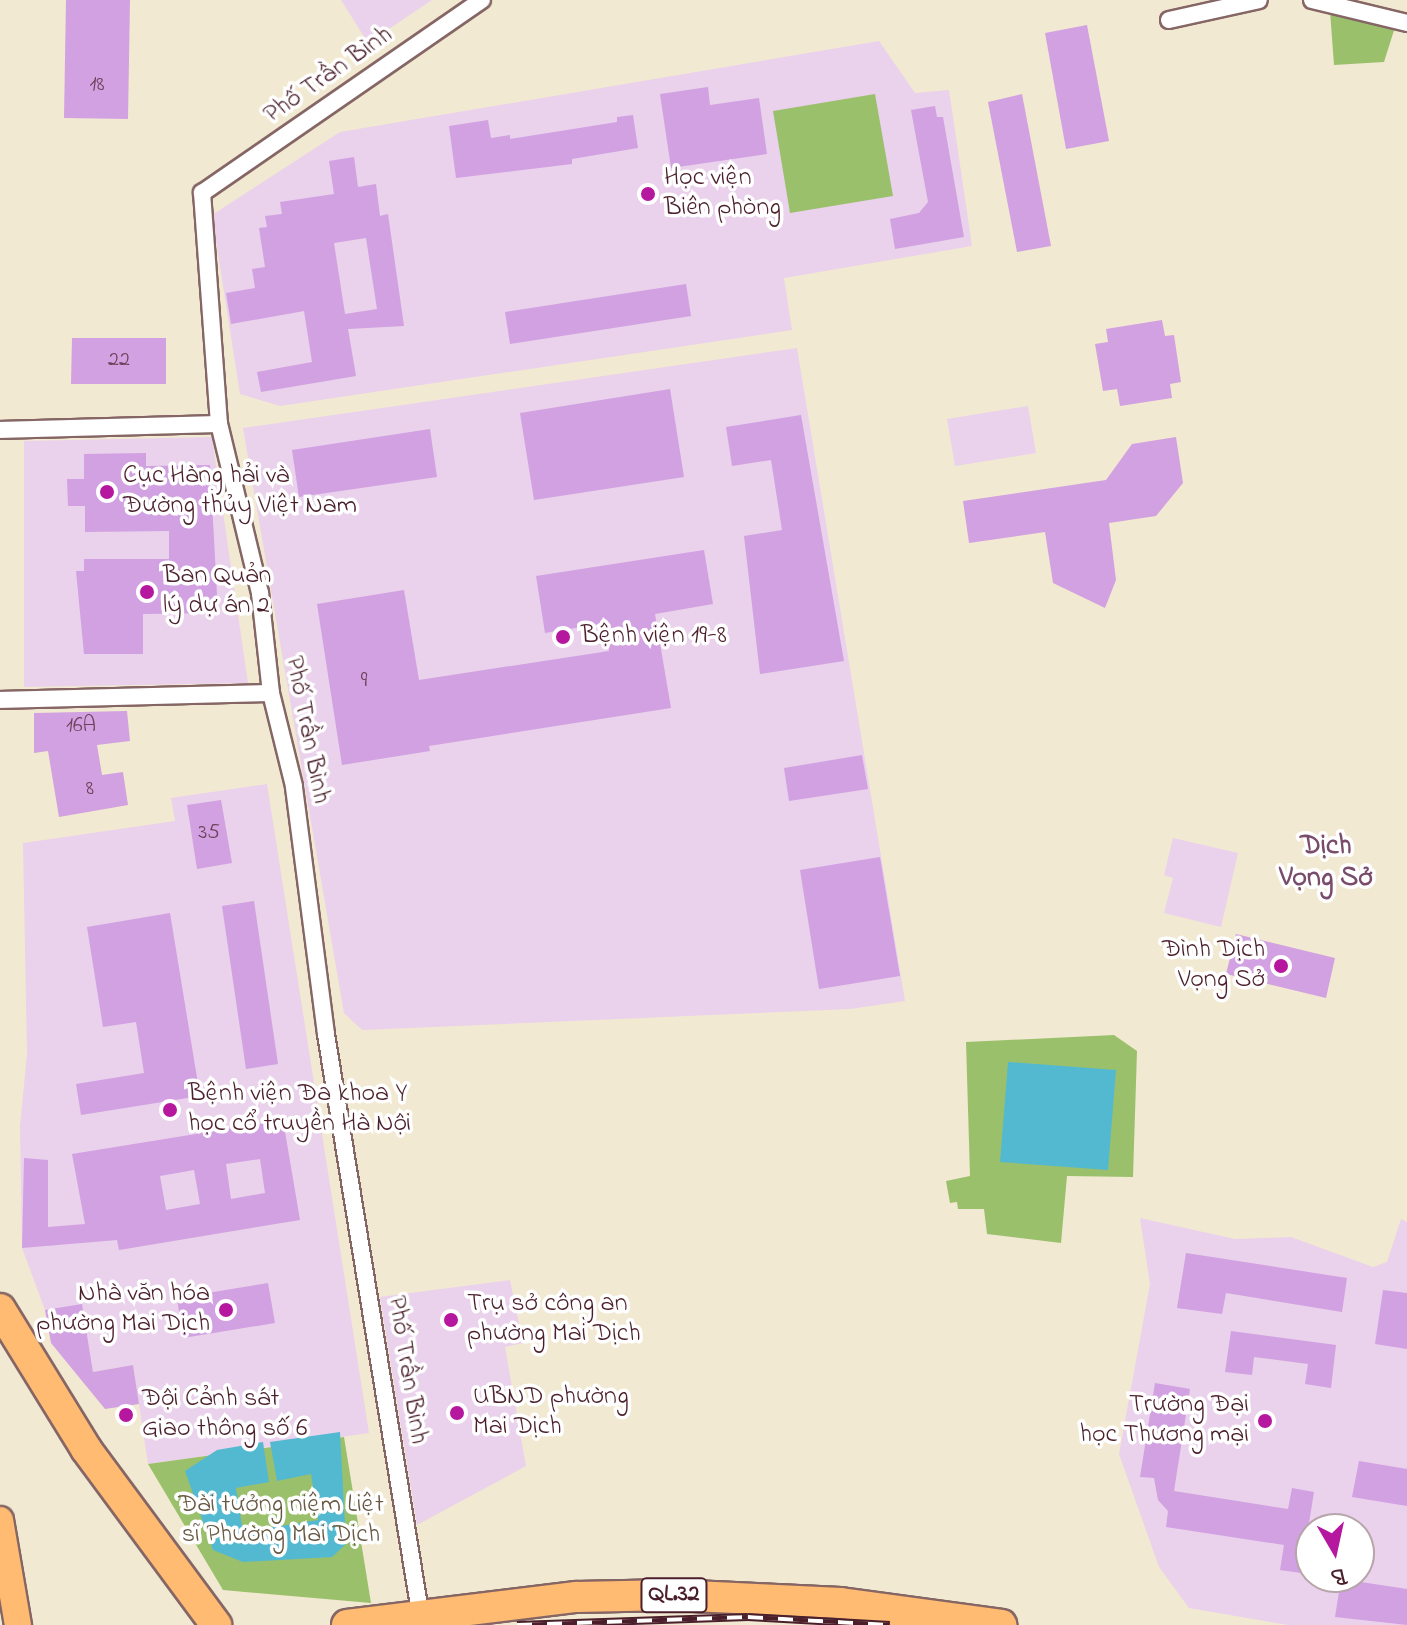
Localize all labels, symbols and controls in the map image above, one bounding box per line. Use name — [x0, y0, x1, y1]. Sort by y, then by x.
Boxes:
street label: Phố Trần Bình — [259, 20, 399, 132]
house number: 18 — [89, 73, 105, 99]
place label: Học viện Biên phòng — [664, 163, 781, 224]
marker: Học viện Biên phòng — [639, 185, 657, 203]
house number: 22 — [108, 348, 130, 374]
place label: Cục Hàng hải và Đường thủy Việt Nam — [123, 461, 357, 522]
marker: Cục Hàng hải và Đường thủy Việt Nam — [98, 483, 116, 501]
place label: Ban Quản lý dự án 2 — [163, 561, 271, 622]
marker: Ban Quản lý dự án 2 — [138, 583, 156, 601]
place label: Bệnh viện 19-8 — [581, 621, 727, 653]
marker: Bệnh viện 19-8 — [552, 626, 574, 648]
street label: Phố Trần Bình — [276, 654, 336, 806]
house number: 9 — [361, 669, 367, 695]
house number: 16A — [66, 714, 96, 740]
house number: 8 — [86, 777, 94, 803]
house number: 35 — [198, 821, 220, 847]
district label: Dịch Vọng Sở — [1279, 830, 1373, 896]
place label: Đình Dịch Vọng Sở — [1162, 935, 1265, 996]
marker: Đình Dịch Vọng Sở — [1272, 957, 1290, 975]
place label: Bệnh viện Đa khoa Y học cổ truyền Hà Nội — [188, 1079, 411, 1140]
marker: Bệnh viện Đa khoa Y học cổ truyền Hà Nội — [159, 1099, 181, 1121]
place label: Nhà văn hóa phường Mai Dịch — [36, 1279, 210, 1340]
place label: Trụ sở công an phường Mai Dịch — [467, 1289, 641, 1350]
street label: Phố Trần Bình — [379, 1294, 433, 1446]
marker: Nhà văn hóa phường Mai Dịch — [217, 1301, 235, 1319]
marker: Trụ sở công an phường Mai Dịch — [442, 1311, 460, 1329]
place label: UBND phường Mai Dịch — [473, 1382, 629, 1444]
place label: Đội Cảnh sát Giao thông số 6 — [142, 1384, 307, 1446]
place label: Trường Đại học Thương mại — [1080, 1390, 1249, 1452]
marker: UBND phường Mai Dịch — [448, 1404, 466, 1422]
marker: Đội Cảnh sát Giao thông số 6 — [117, 1406, 135, 1424]
marker: Trường Đại học Thương mại — [1256, 1412, 1274, 1430]
park label: Đài tưởng niệm Liệt sĩ Phường Mai Dịch — [178, 1490, 384, 1552]
north arrow — [1295, 1513, 1375, 1593]
text: B — [1329, 1558, 1348, 1592]
road number: QL.32 — [640, 1575, 708, 1615]

